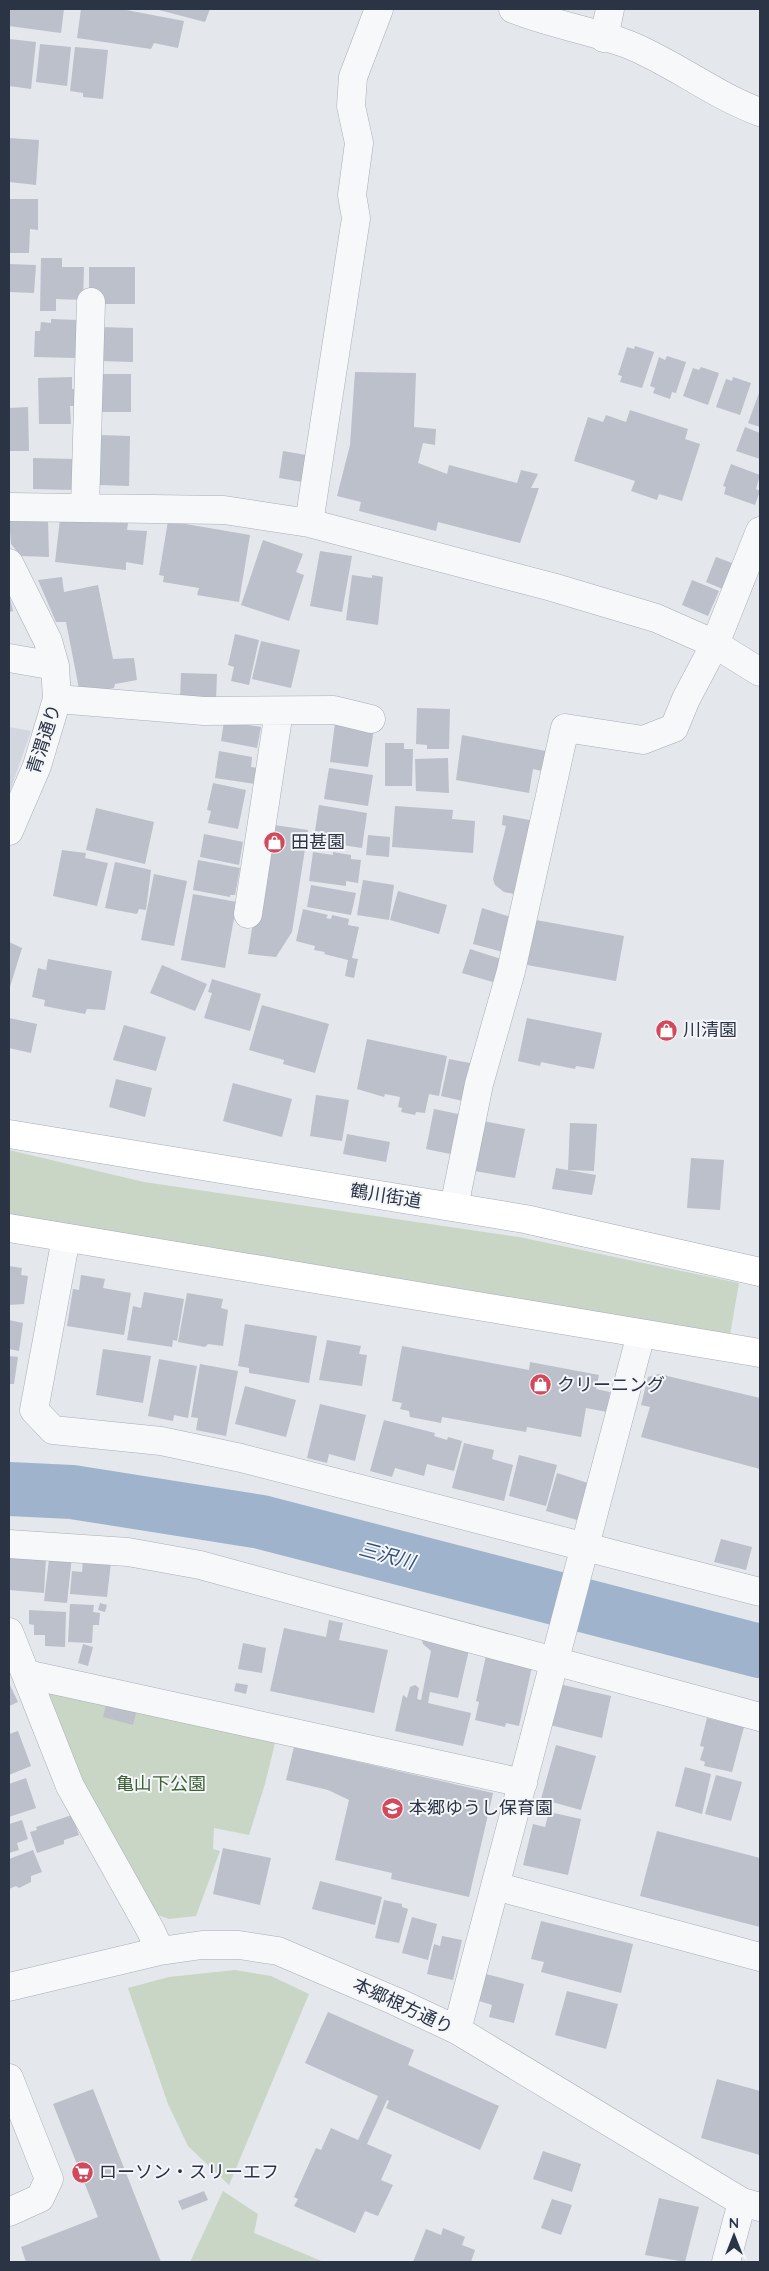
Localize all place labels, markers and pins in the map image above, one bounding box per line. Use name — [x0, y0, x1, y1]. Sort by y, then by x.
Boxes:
shop icon: 田甚園 — [263, 830, 287, 854]
place label: 田甚園 — [291, 830, 345, 853]
shop icon: 川清園 — [655, 1018, 679, 1042]
place label: 川清園 — [683, 1018, 737, 1041]
shop icon: クリーニング — [529, 1373, 553, 1397]
place label: クリーニング — [557, 1373, 665, 1396]
school or university icon: 本郷ゆうし保育園 — [381, 1796, 405, 1820]
place label: 本郷ゆうし保育園 — [409, 1796, 553, 1819]
supermarket icon: ローソン・スリーエフ — [71, 2160, 95, 2184]
place label: ローソン・スリーエフ — [99, 2160, 279, 2183]

